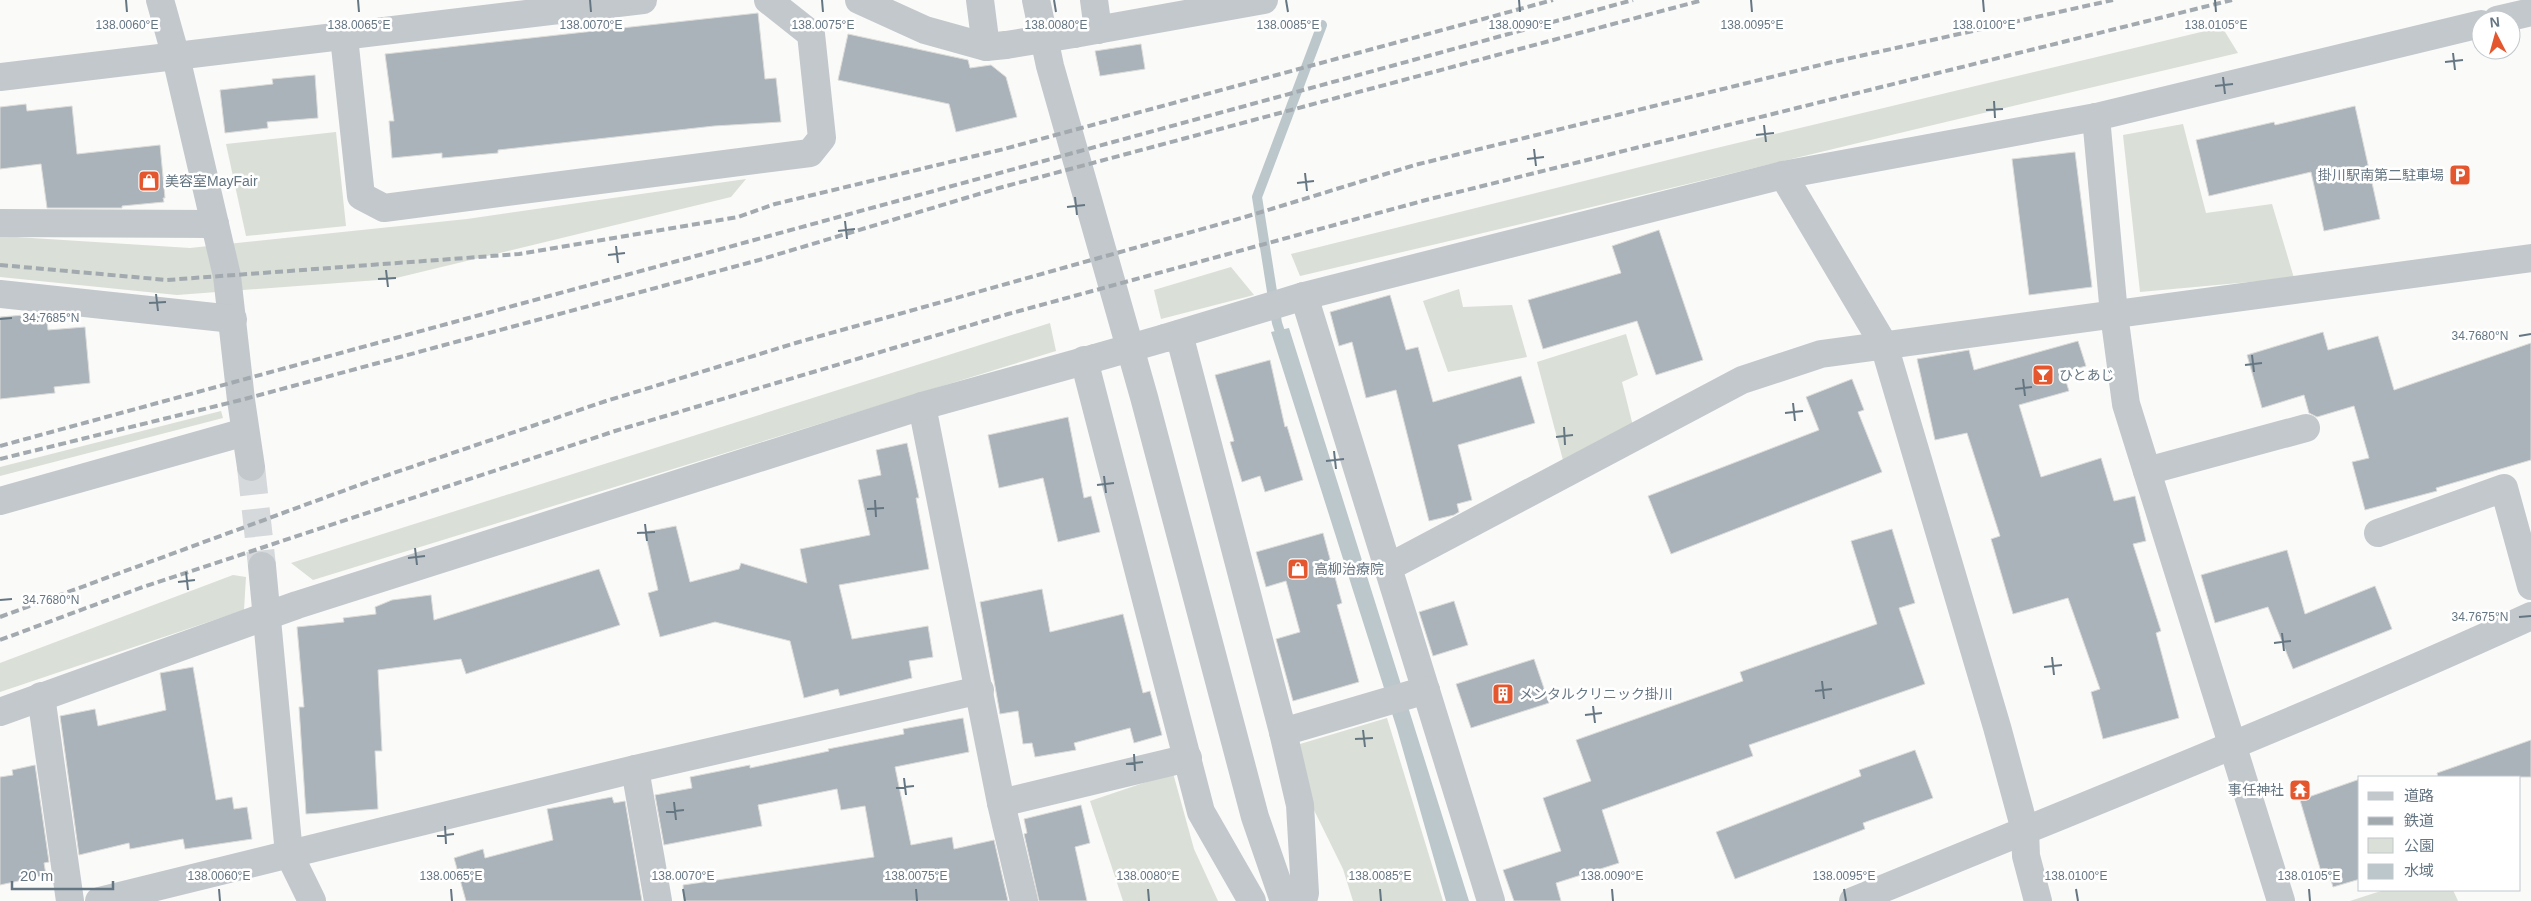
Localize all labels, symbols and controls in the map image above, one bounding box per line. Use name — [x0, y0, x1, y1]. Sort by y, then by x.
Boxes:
north arrow — [2471, 10, 2521, 60]
text: N — [2489, 14, 2501, 31]
text: 138.0060°E — [96, 18, 158, 32]
text: 138.0065°E — [328, 18, 390, 32]
text: 138.0070°E — [560, 18, 622, 32]
text: 138.0075°E — [792, 18, 854, 32]
text: 138.0080°E — [1025, 18, 1087, 32]
text: 138.0085°E — [1257, 18, 1319, 32]
text: 138.0090°E — [1489, 18, 1551, 32]
text: 138.0095°E — [1721, 18, 1783, 32]
text: 138.0100°E — [1953, 18, 2015, 32]
text: 138.0105°E — [2185, 18, 2247, 32]
parking icon: 掛川駅南第二駐車場 — [2448, 163, 2472, 187]
place label: 掛川駅南第二駐車場 — [2318, 167, 2444, 183]
shop icon: 美容室MayFair — [137, 169, 161, 193]
place label: 美容室MayFair — [165, 173, 258, 189]
text: 34.7685°N — [23, 311, 79, 325]
text: 34.7680°N — [2452, 329, 2508, 343]
bar icon: ひとあじ — [2031, 363, 2055, 387]
place label: ひとあじ — [2059, 367, 2115, 383]
shop icon: 高柳治療院 — [1286, 557, 1310, 581]
place label: 高柳治療院 — [1314, 561, 1384, 577]
text: 34.7680°N — [23, 593, 79, 607]
text: 34.7675°N — [2452, 610, 2508, 624]
building icon: メンタルクリニック掛川 — [1491, 682, 1515, 706]
place label: メンタルクリニック掛川 — [1519, 686, 1673, 702]
legend — [2358, 776, 2521, 891]
temple icon: 事任神社 — [2288, 778, 2312, 802]
place label: 事任神社 — [2228, 782, 2284, 798]
text: 道路 — [2404, 787, 2434, 804]
text: 鉄道 — [2404, 812, 2434, 829]
text: 公園 — [2404, 837, 2434, 854]
scale bar — [12, 858, 114, 890]
text: 水域 — [2404, 862, 2434, 879]
text: 20 m — [20, 867, 53, 884]
text: 138.0060°E — [188, 869, 250, 883]
text: 138.0065°E — [420, 869, 482, 883]
text: 138.0070°E — [652, 869, 714, 883]
text: 138.0075°E — [885, 869, 947, 883]
text: 138.0080°E — [1117, 869, 1179, 883]
text: 138.0085°E — [1349, 869, 1411, 883]
text: 138.0090°E — [1581, 869, 1643, 883]
text: 138.0095°E — [1813, 869, 1875, 883]
text: 138.0100°E — [2045, 869, 2107, 883]
text: 138.0105°E — [2278, 869, 2340, 883]

